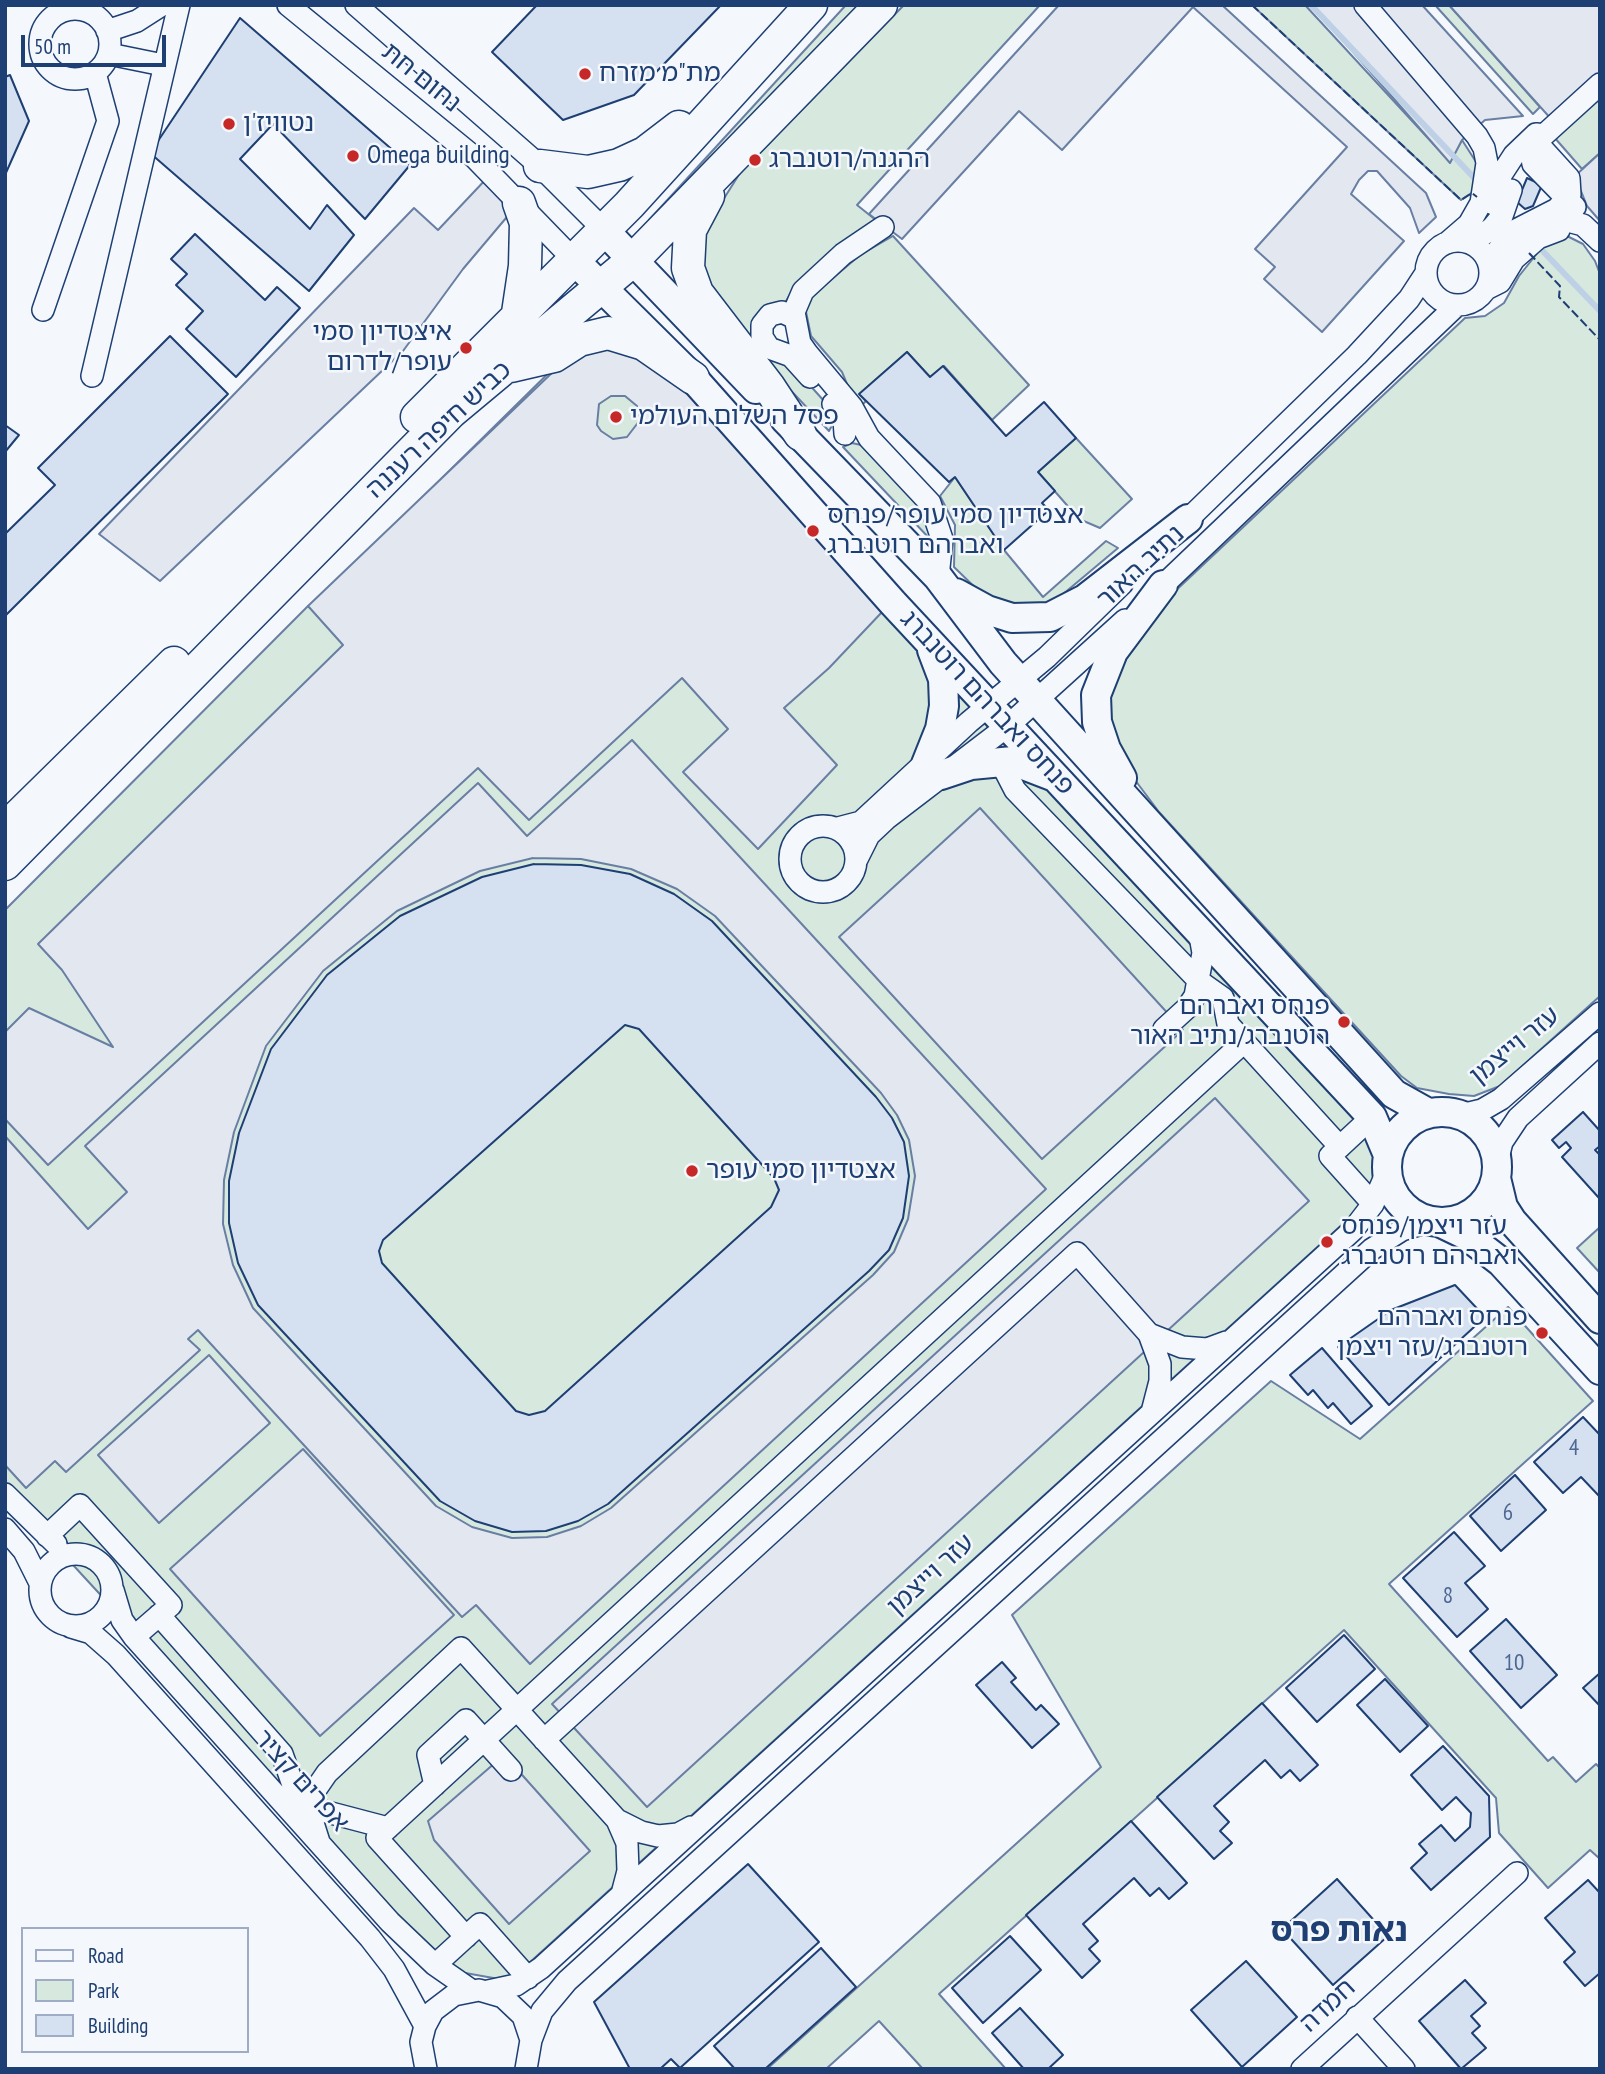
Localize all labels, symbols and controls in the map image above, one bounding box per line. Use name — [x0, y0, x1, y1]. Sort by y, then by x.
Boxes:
scale bar — [24, 21, 170, 65]
text: 50 m — [34, 33, 71, 60]
street label: נחום חת — [375, 37, 467, 119]
place label: מת"מ מזרח — [599, 58, 721, 90]
marker: מת"מ מזרח — [577, 66, 593, 82]
place label: נטוויז'ן — [243, 108, 314, 140]
marker: נטוויז'ן — [221, 116, 237, 132]
place label: Omega building — [367, 140, 510, 172]
place label: ההגנה/רוטנברג — [769, 144, 930, 176]
marker: Omega building — [345, 148, 361, 164]
marker: ההגנה/רוטנברג — [747, 152, 763, 168]
place label: איצטדיון סמי עופר/לדרום — [313, 317, 452, 378]
marker: איצטדיון סמי עופר/לדרום — [458, 340, 474, 356]
street label: כביש חיפה רעננה — [360, 355, 518, 505]
place label: פסל השלום העולמי — [630, 401, 839, 433]
marker: פסל השלום העולמי — [608, 409, 624, 425]
place label: אצטדיון סמי עופר/פנחס ואברהם רוטנברג — [827, 500, 1084, 562]
street label: נתיב האור — [1091, 519, 1191, 615]
marker: אצטדיון סמי עופר/פנחס ואברהם רוטנברג — [805, 523, 821, 539]
street label: פנחס ואברהם רוטנברג — [893, 604, 1081, 802]
place label: פנחס ואברהם רוטנברג/נתיב האור — [1130, 991, 1330, 1052]
street label: עזר וייצמן — [1464, 1000, 1566, 1092]
marker: פנחס ואברהם רוטנברג/נתיב האור — [1336, 1014, 1352, 1030]
place label: אצטדיון סמי עופר — [706, 1155, 896, 1187]
marker: אצטדיון סמי עופר — [684, 1163, 700, 1179]
place label: עזר ויצמן/פנחס ואברהם רוטנברג — [1341, 1211, 1518, 1272]
marker: עזר ויצמן/פנחס ואברהם רוטנברג — [1319, 1234, 1335, 1250]
place label: פנחס ואברהם רוטנברג/עזר ויצמן — [1337, 1302, 1528, 1364]
marker: פנחס ואברהם רוטנברג/עזר ויצמן — [1534, 1325, 1550, 1341]
house number: 4 — [1569, 1434, 1579, 1462]
house number: 6 — [1503, 1499, 1513, 1527]
street label: עזר וייצמן — [881, 1528, 981, 1622]
house number: 8 — [1443, 1582, 1453, 1610]
house number: 10 — [1504, 1649, 1524, 1677]
street label: אפרים קציר — [247, 1724, 355, 1838]
district label: נאות פרס — [1270, 1912, 1408, 1952]
legend — [21, 1927, 248, 2053]
text: Road — [88, 1942, 124, 1969]
street label: חמדה — [1294, 1973, 1362, 2039]
text: Park — [88, 1977, 119, 2004]
text: Building — [88, 2012, 148, 2039]

